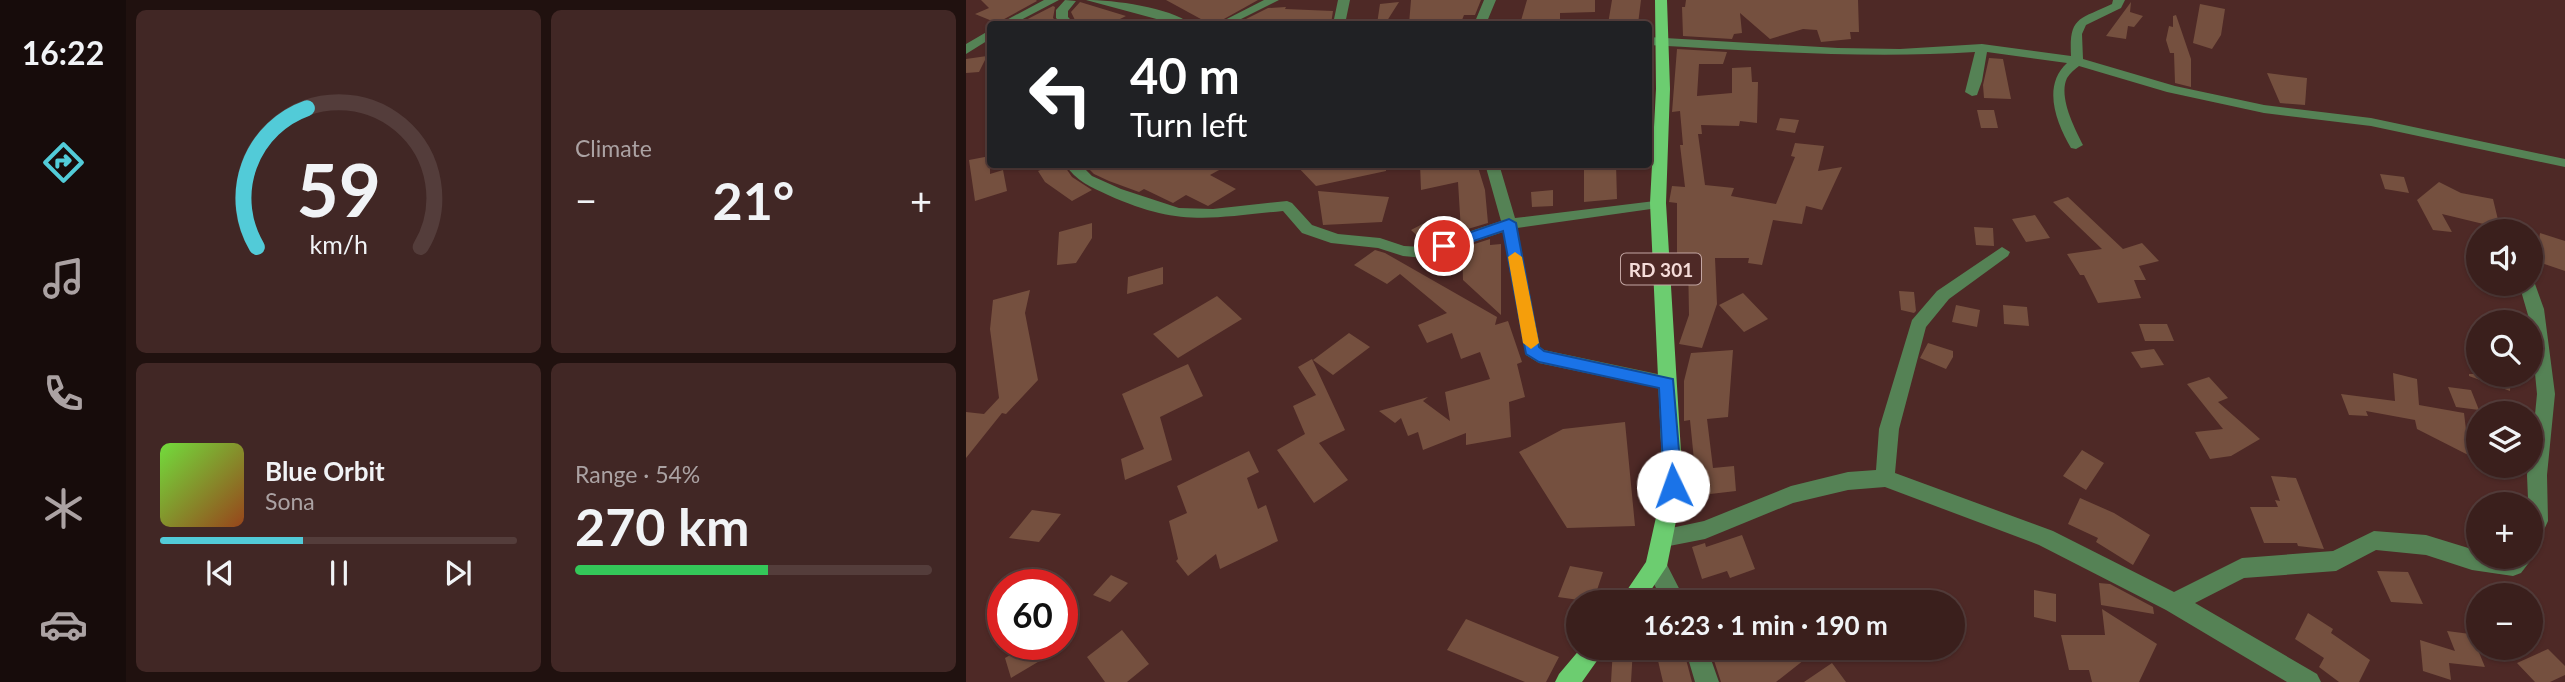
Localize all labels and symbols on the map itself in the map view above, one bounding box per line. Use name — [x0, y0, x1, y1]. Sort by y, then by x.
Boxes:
pin — [1414, 216, 1474, 276]
road number: RD 301 — [1621, 254, 1701, 284]
position arrow — [1636, 449, 1710, 523]
speed limit sign: 60 — [987, 569, 1078, 660]

